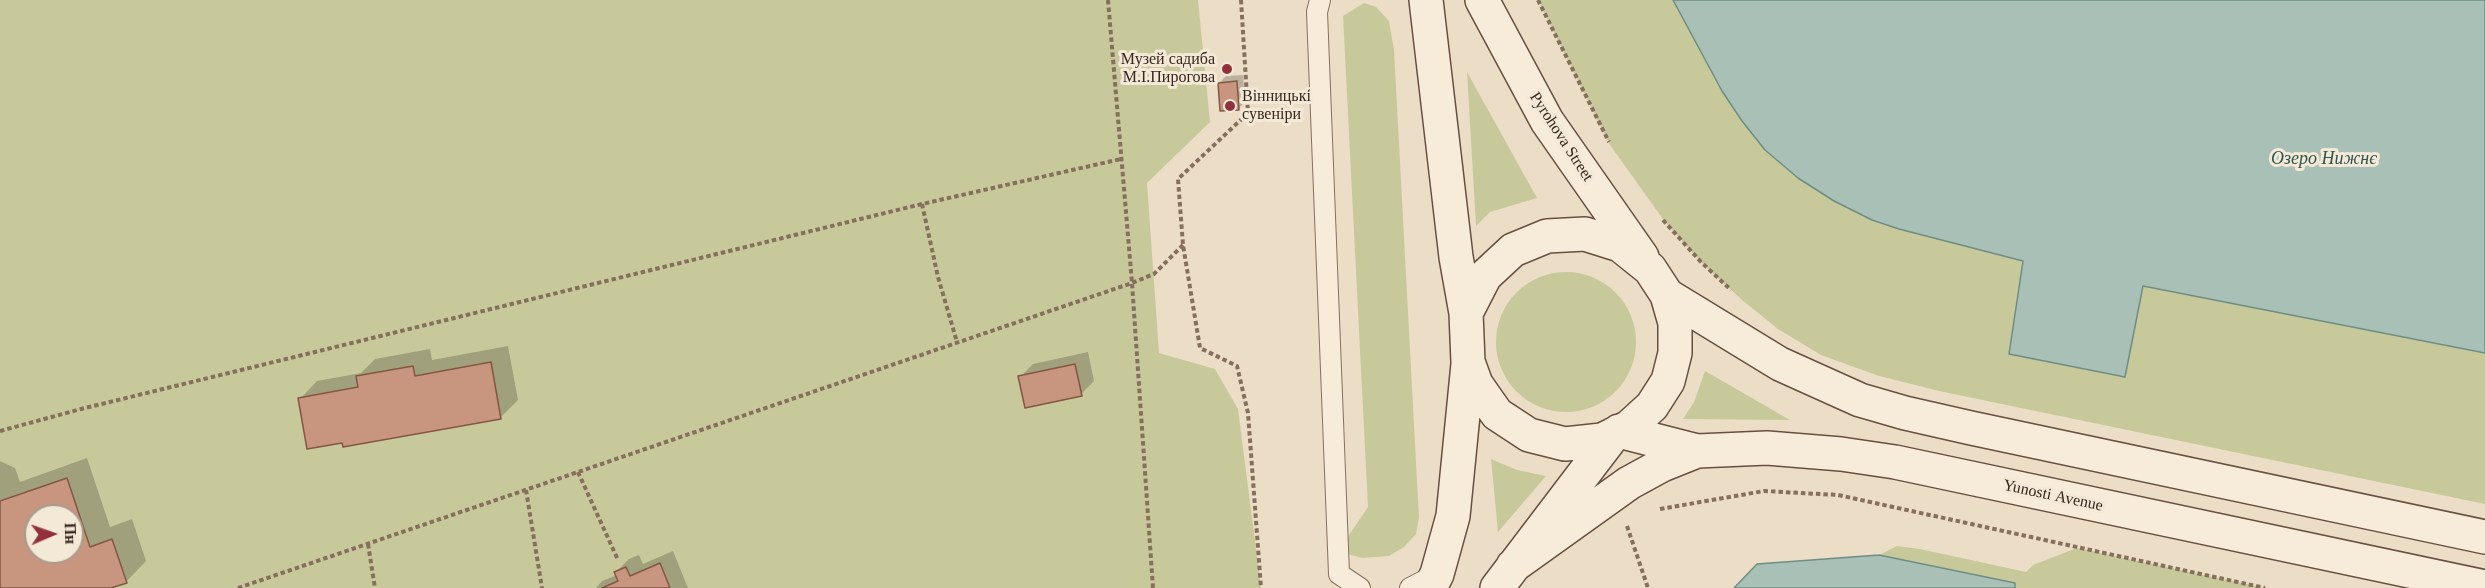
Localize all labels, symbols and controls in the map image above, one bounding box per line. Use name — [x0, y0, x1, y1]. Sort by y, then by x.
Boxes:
place label: Музей садиба М.І.Пирогова — [1121, 50, 1215, 88]
marker: Музей садиба М.І.Пирогова — [1220, 62, 1234, 76]
place label: Вінницькі сувеніри — [1242, 87, 1311, 125]
street label: Pyrohova Street — [1525, 89, 1597, 185]
marker: Вінницькі сувеніри — [1223, 99, 1237, 113]
water label: Озеро Нижнє — [2271, 148, 2377, 170]
street label: Yunosti Avenue — [2001, 476, 2105, 516]
north arrow — [24, 504, 84, 564]
text: Пн — [62, 522, 79, 545]

